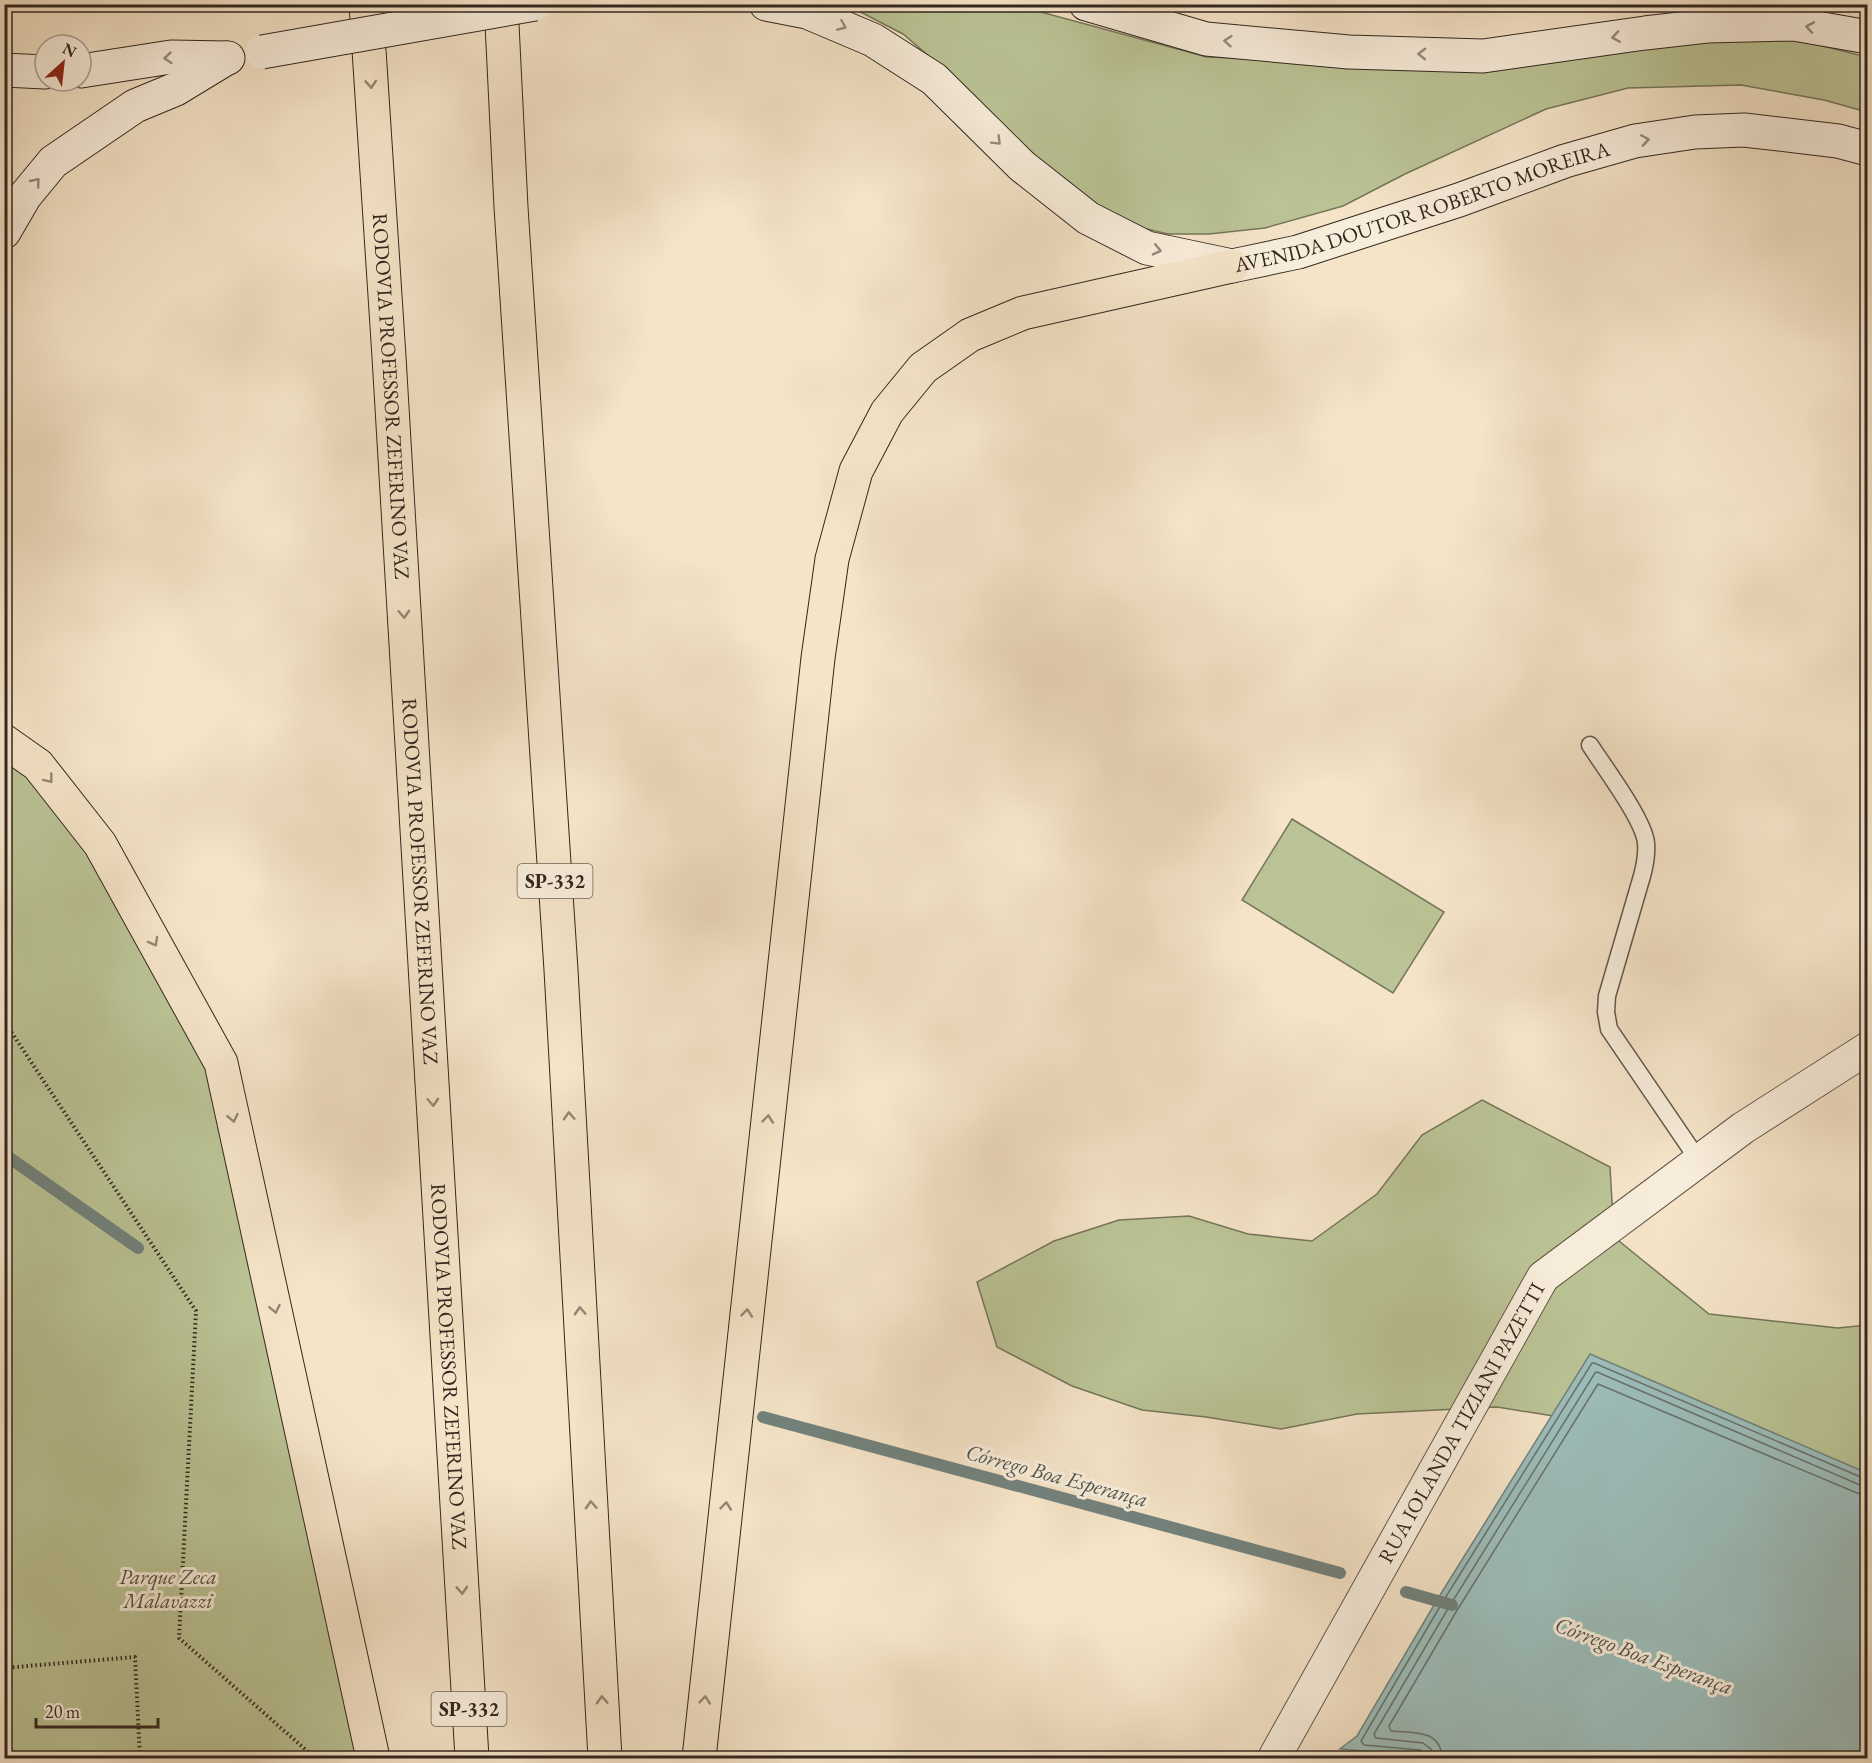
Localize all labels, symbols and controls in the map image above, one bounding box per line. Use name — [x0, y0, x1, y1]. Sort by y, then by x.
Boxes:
one-way arrow — [835, 19, 846, 31]
one-way arrow — [1805, 21, 1815, 34]
one-way arrow — [1611, 31, 1621, 43]
north arrow — [33, 33, 93, 93]
one-way arrow — [1223, 35, 1232, 48]
text: N — [59, 38, 80, 62]
one-way arrow — [1418, 48, 1427, 60]
one-way arrow — [164, 51, 173, 64]
one-way arrow — [365, 79, 378, 88]
one-way arrow — [989, 134, 1000, 145]
one-way arrow — [1641, 134, 1650, 146]
street label: AVENIDA DOUTOR ROBERTO MOREIRA — [1231, 135, 1613, 278]
one-way arrow — [29, 178, 40, 189]
street label: RODOVIA PROFESSOR ZEFERINO VAZ — [367, 212, 416, 580]
one-way arrow — [1151, 242, 1161, 255]
one-way arrow — [398, 609, 411, 618]
street label: RODOVIA PROFESSOR ZEFERINO VAZ — [396, 697, 445, 1066]
one-way arrow — [41, 772, 52, 783]
road number: SP-332 — [518, 864, 592, 898]
one-way arrow — [147, 936, 158, 946]
one-way arrow — [426, 1097, 439, 1106]
one-way arrow — [563, 1111, 576, 1120]
one-way arrow — [226, 1113, 239, 1123]
one-way arrow — [761, 1114, 774, 1123]
street label: RODOVIA PROFESSOR ZEFERINO VAZ — [425, 1183, 474, 1551]
street label: RUA IOLANDA TIZIANI PAZETTI — [1372, 1277, 1550, 1568]
one-way arrow — [268, 1304, 281, 1314]
one-way arrow — [574, 1306, 587, 1315]
one-way arrow — [740, 1308, 753, 1317]
water label: Córrego Boa Esperança — [963, 1437, 1151, 1514]
one-way arrow — [584, 1501, 597, 1510]
one-way arrow — [719, 1502, 732, 1511]
park label: Parque Zeca Malavazzi — [119, 1563, 217, 1614]
one-way arrow — [455, 1586, 468, 1595]
water label: Córrego Boa Esperança — [1551, 1610, 1737, 1701]
scale bar — [36, 1691, 158, 1729]
road number: SP-332 — [432, 1692, 506, 1726]
one-way arrow — [595, 1696, 608, 1705]
one-way arrow — [698, 1696, 711, 1705]
text: 20 m — [45, 1700, 80, 1723]

